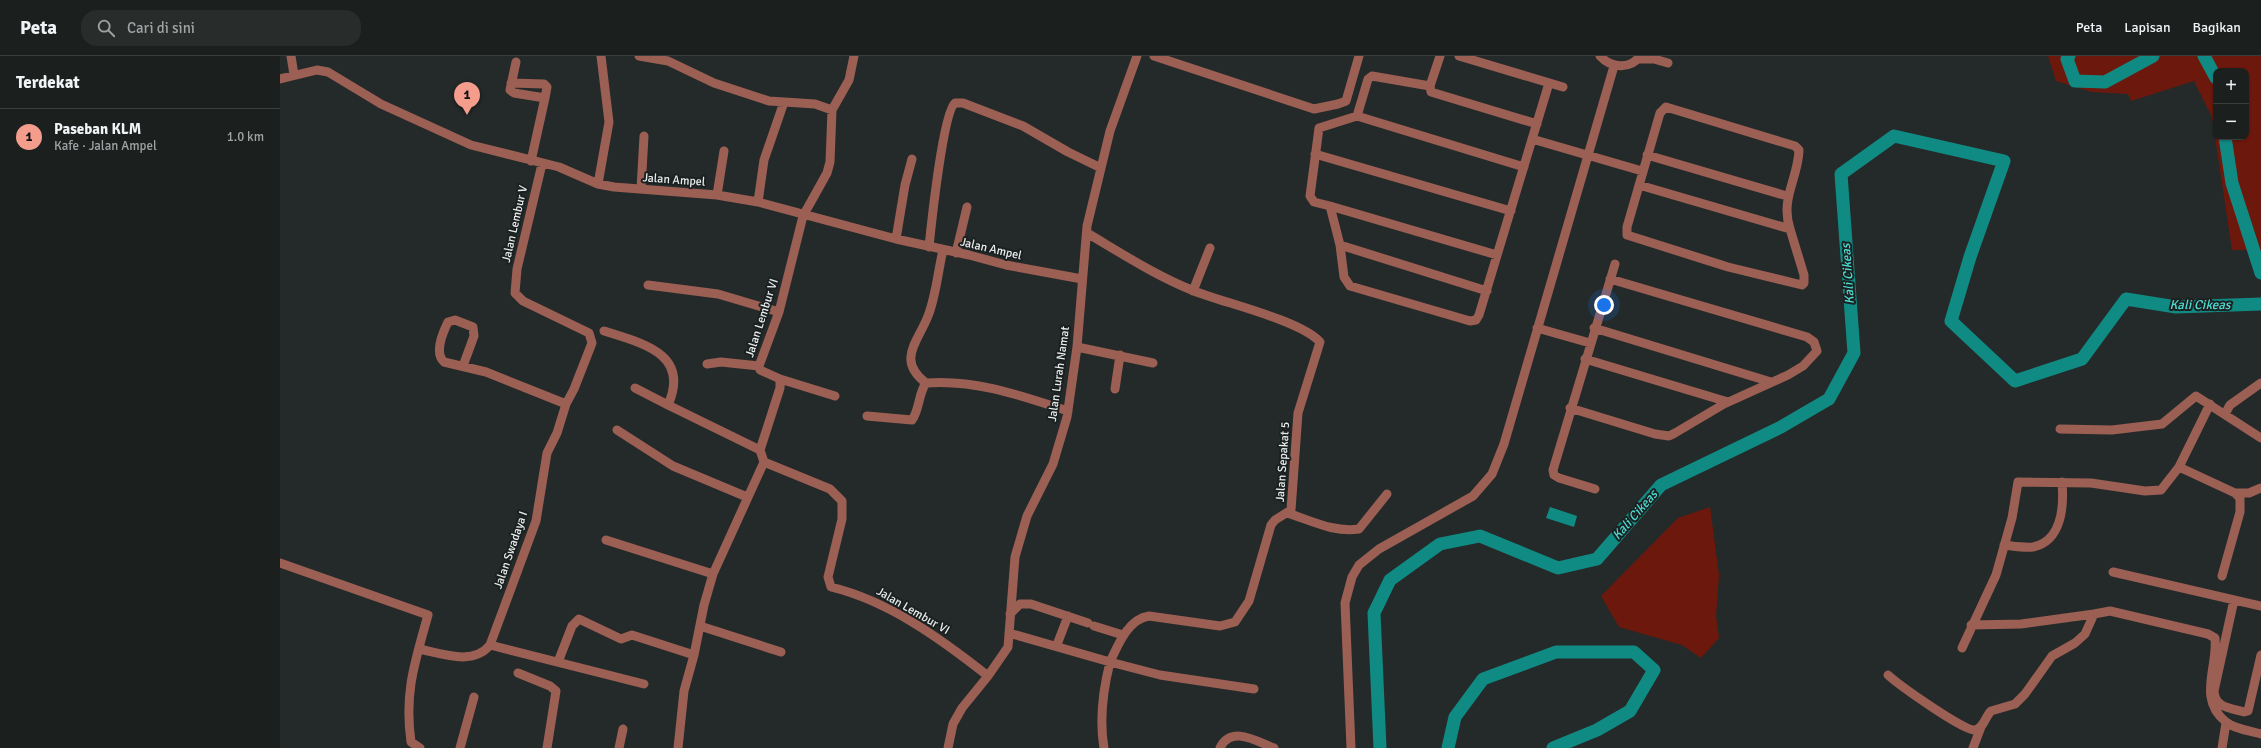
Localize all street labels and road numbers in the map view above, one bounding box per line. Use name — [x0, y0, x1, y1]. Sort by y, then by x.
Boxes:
street label: Jalan Ampel — [642, 170, 706, 190]
street label: Jalan Lembur V — [499, 184, 531, 264]
street label: Jalan Ampel — [959, 235, 1024, 263]
street label: Jalan Lembur VI — [742, 277, 782, 359]
street label: Jalan Lurah Namat — [1045, 325, 1073, 423]
street label: Jalan Sepakat 5 — [1273, 421, 1293, 503]
street label: Jalan Swadaya I — [491, 509, 531, 591]
street label: Jalan Lembur VI — [874, 584, 952, 638]

